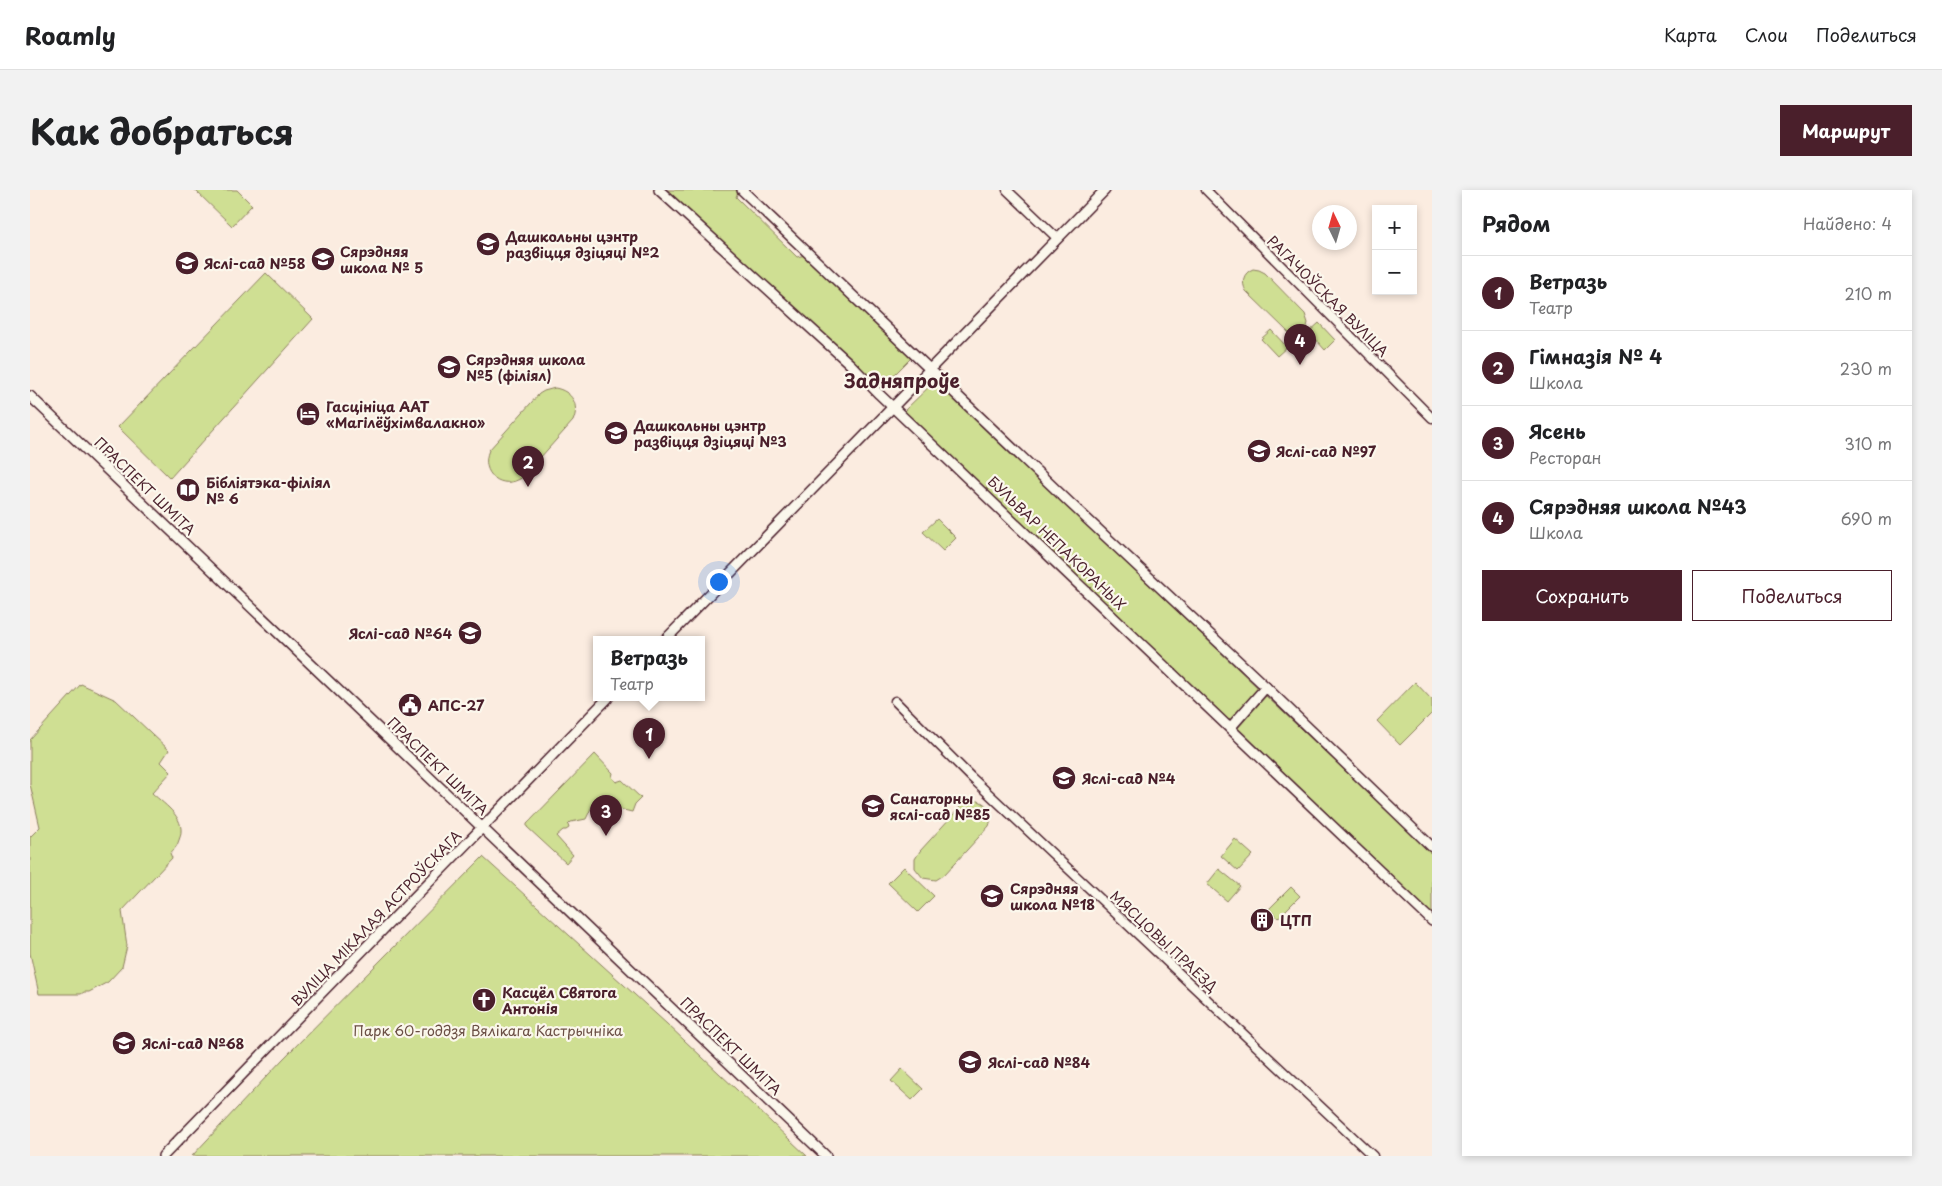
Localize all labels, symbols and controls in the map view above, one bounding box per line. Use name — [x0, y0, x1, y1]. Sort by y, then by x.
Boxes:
text: Roamly — [25, 17, 116, 53]
text: Карта — [1664, 21, 1717, 48]
text: Слои — [1745, 21, 1788, 48]
text: Поделиться — [1816, 21, 1917, 48]
text: Как добраться — [30, 104, 294, 157]
button: Маршрут — [1780, 105, 1912, 156]
north arrow — [1312, 205, 1357, 250]
map controls — [1372, 205, 1417, 295]
button: + — [1372, 205, 1417, 250]
text: Рядом — [1482, 207, 1550, 239]
text: Найдено: 4 — [1803, 211, 1892, 235]
place label: Дашкольны цэнтр развіцця дзіцяці №2 — [505, 226, 660, 263]
school or university icon: Дашкольны цэнтр развіцця дзіцяці №2 — [475, 231, 501, 257]
street label: РАГАЧОЎСКАЯ ВУЛІЦА — [1263, 231, 1394, 362]
place label: Сярэдняя школа № 5 — [340, 241, 423, 278]
school or university icon: Сярэдняя школа № 5 — [310, 246, 336, 272]
school or university icon: Яслі-сад №58 — [174, 250, 200, 276]
button: − — [1372, 250, 1417, 295]
place label: Яслі-сад №58 — [203, 253, 306, 274]
text: Ветразь — [1529, 267, 1607, 295]
text: 1 — [1494, 281, 1502, 305]
text: 210 m — [1844, 281, 1892, 305]
text: Театр — [1529, 295, 1573, 319]
pin: 4 — [1284, 324, 1316, 365]
text: Гімназія № 4 — [1529, 342, 1662, 370]
place label: Сярэдняя школа №5 (філіял) — [466, 349, 586, 386]
school or university icon: Сярэдняя школа №5 (філіял) — [436, 354, 462, 380]
text: 2 — [1492, 356, 1504, 380]
text: 230 m — [1840, 356, 1892, 380]
district label: Задняпроўе — [843, 366, 960, 394]
text: Школа — [1529, 370, 1583, 394]
place label: Гасцініца ААТ «Магілёўхімвалакно» — [326, 396, 486, 433]
hotel icon: Гасцініца ААТ «Магілёўхімвалакно» — [295, 401, 321, 427]
place label: Дашкольны цэнтр развіцця дзіцяці №3 — [633, 415, 787, 452]
text: Ясень — [1529, 417, 1586, 445]
school or university icon: Дашкольны цэнтр развіцця дзіцяці №3 — [603, 420, 629, 446]
text: 3 — [1493, 431, 1503, 455]
text: 310 m — [1844, 431, 1892, 455]
street label: ПРАСПЕКТ ШМІТА — [90, 432, 200, 540]
school or university icon: Яслі-сад №97 — [1246, 438, 1272, 464]
place label: Яслі-сад №97 — [1275, 441, 1377, 462]
text: Ресторан — [1529, 445, 1602, 469]
pin: 2 — [512, 446, 544, 487]
street label: БУЛЬВАР НЕПАКОРАНЫХ — [983, 471, 1131, 615]
place label: Бібліятэка-філіял № 6 — [206, 472, 331, 509]
library icon: Бібліятэка-філіял № 6 — [175, 477, 201, 503]
text: Сярэдняя школа №43 — [1529, 492, 1747, 520]
text: 4 — [1493, 506, 1503, 530]
text: 690 m — [1841, 506, 1892, 530]
text: Школа — [1529, 520, 1583, 544]
your location — [706, 569, 732, 595]
button: Сохранить — [1482, 570, 1682, 621]
button: Поделиться — [1692, 570, 1892, 621]
school or university icon: Яслі-сад №64 — [457, 620, 483, 646]
place label: Яслі-сад №64 — [348, 623, 452, 644]
popup — [593, 636, 705, 701]
text: Ветразь — [610, 643, 688, 671]
text: Театр — [610, 671, 654, 695]
public building icon: АПС-27 — [397, 692, 423, 718]
place label: АПС-27 — [428, 695, 485, 716]
street label: ПРАСПЕКТ ШМІТА — [383, 712, 493, 820]
pin: 1 — [633, 718, 665, 759]
school or university icon: Яслі-сад №4 — [1051, 765, 1077, 791]
place label: Яслі-сад №4 — [1081, 768, 1176, 789]
place label: Санаторны яслі-сад №85 — [890, 788, 991, 825]
school or university icon: Санаторны яслі-сад №85 — [860, 793, 886, 819]
pin: 3 — [590, 795, 622, 836]
street label: ВУЛІЦА МІКАЛАЯ АСТРОЎСКАГА — [286, 825, 466, 1011]
place label: Сярэдняя школа №18 — [1010, 878, 1095, 915]
school or university icon: Сярэдняя школа №18 — [979, 883, 1005, 909]
street label: МЯСЦОВЫ ПРАЕЗД — [1106, 886, 1223, 997]
building icon: ЦТП — [1249, 907, 1275, 933]
place label: ЦТП — [1280, 910, 1312, 931]
place label: Касцёл Святога Антонія — [501, 982, 617, 1019]
church icon: Касцёл Святога Антонія — [471, 987, 497, 1013]
street label: ПРАСПЕКТ ШМІТА — [676, 992, 786, 1100]
park label: Парк 60-годдзя Вялікага Кастрычніка — [353, 1020, 623, 1041]
school or university icon: Яслі-сад №68 — [111, 1030, 137, 1056]
place label: Яслі-сад №68 — [141, 1033, 245, 1054]
school or university icon: Яслі-сад №84 — [957, 1049, 983, 1075]
place label: Яслі-сад №84 — [987, 1052, 1090, 1073]

